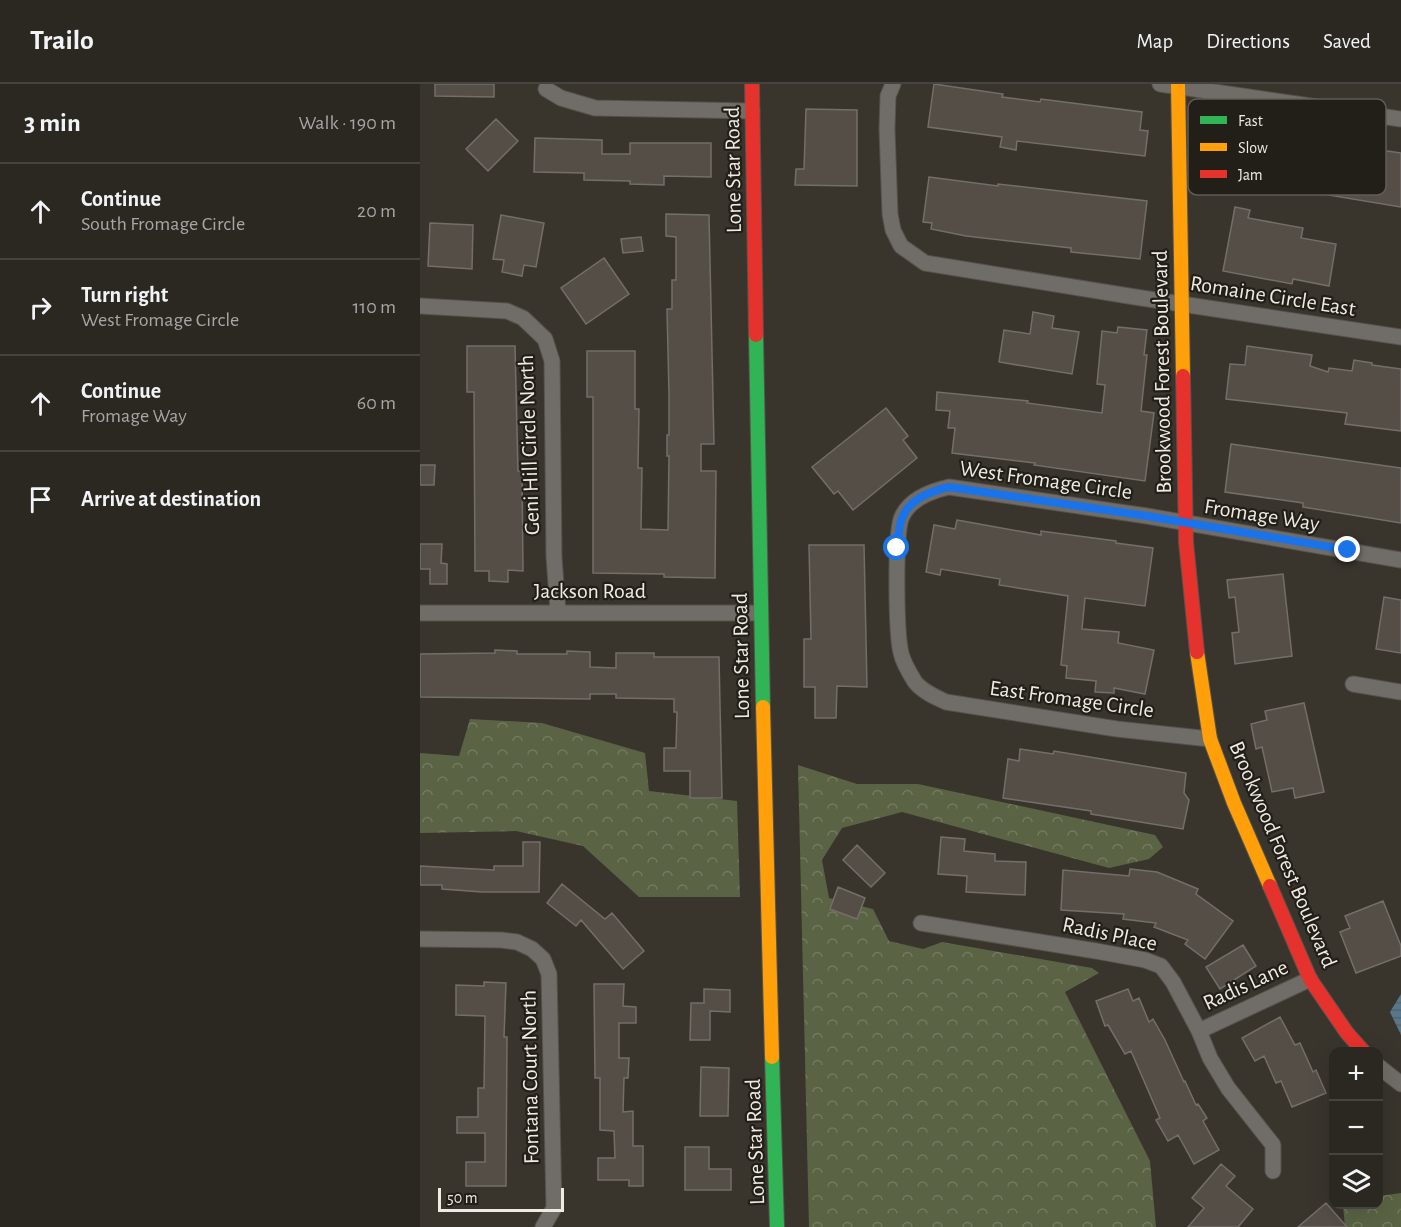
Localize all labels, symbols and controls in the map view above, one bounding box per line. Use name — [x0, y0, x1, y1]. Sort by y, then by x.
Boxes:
text: Trailo — [30, 27, 94, 55]
text: Map — [1137, 31, 1173, 52]
text: Directions — [1206, 31, 1290, 52]
text: Saved — [1323, 31, 1371, 52]
legend — [1188, 99, 1386, 195]
street label: Lone Star Road — [721, 107, 745, 233]
text: 3 min — [24, 110, 81, 136]
text: Walk · 190 m — [299, 113, 396, 133]
text: Fast — [1238, 113, 1263, 129]
text: Slow — [1238, 140, 1268, 156]
text: Jam — [1238, 167, 1263, 183]
text: Continue — [81, 188, 161, 210]
icon: ahead — [24, 195, 57, 228]
text: 20 m — [357, 201, 396, 221]
text: South Fromage Circle — [81, 214, 245, 234]
street label: Brookwood Forest Boulevard — [1149, 250, 1175, 494]
street label: Romaine Circle East — [1189, 272, 1357, 320]
text: Turn right — [81, 284, 168, 306]
icon: right — [24, 291, 57, 324]
text: 110 m — [352, 297, 396, 317]
text: West Fromage Circle — [81, 310, 239, 330]
street label: Geni Hill Circle North — [515, 354, 543, 535]
text: Continue — [81, 380, 161, 402]
icon: ahead — [24, 387, 57, 420]
text: 60 m — [357, 393, 396, 413]
text: Fromage Way — [81, 406, 187, 426]
street label: West Fromage Circle — [958, 457, 1134, 503]
icon: arrive — [24, 483, 57, 516]
text: Arrive at destination — [81, 488, 261, 510]
street label: Fromage Way — [1203, 495, 1322, 535]
route start — [883, 534, 909, 560]
route end — [1334, 536, 1360, 562]
street label: Jackson Road — [534, 580, 646, 602]
street label: Lone Star Road — [729, 593, 753, 719]
street label: East Fromage Circle — [988, 677, 1155, 721]
street label: Brookwood Forest Boulevard — [1225, 738, 1341, 971]
street label: Radis Place — [1061, 913, 1159, 955]
street label: Radis Lane — [1200, 956, 1291, 1014]
street label: Fontana Court North — [517, 990, 543, 1164]
map controls — [1329, 1047, 1383, 1209]
button: + — [1329, 1047, 1383, 1101]
street label: Lone Star Road — [742, 1078, 768, 1206]
button: − — [1329, 1101, 1383, 1155]
button: layers — [1329, 1155, 1383, 1209]
scale bar — [438, 1185, 564, 1212]
text: 50 m — [447, 1190, 478, 1206]

